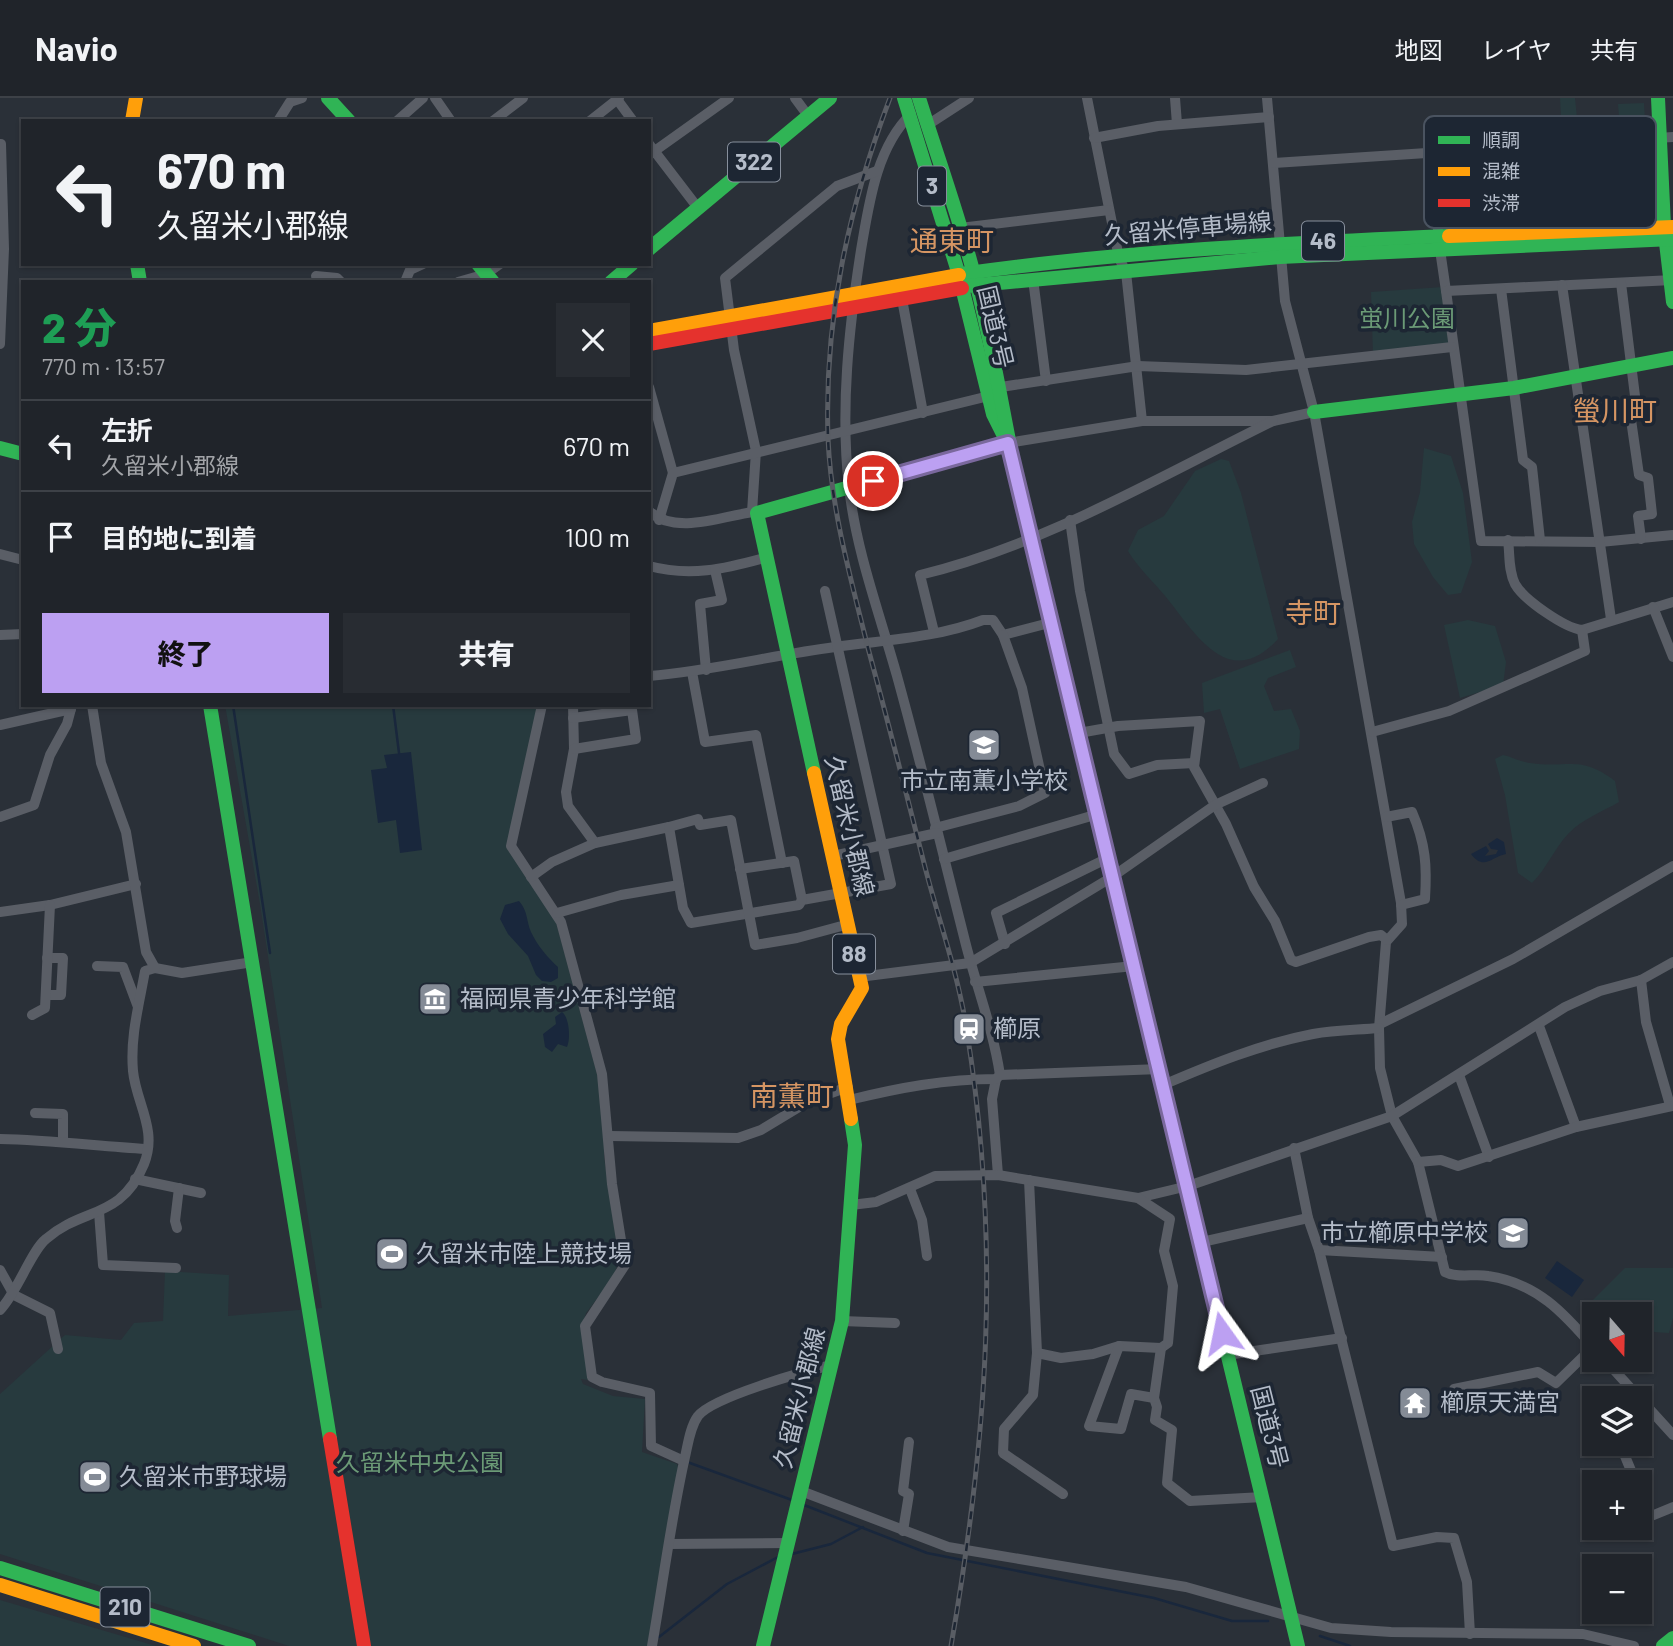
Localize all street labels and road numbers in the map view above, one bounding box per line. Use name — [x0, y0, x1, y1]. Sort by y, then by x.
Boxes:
road number: 322 — [728, 142, 780, 181]
road number: 3 — [918, 166, 946, 206]
street label: 久留米停車場線 — [1103, 206, 1273, 249]
road number: 46 — [1302, 222, 1344, 260]
street label: 国道3号 — [973, 282, 1020, 371]
street label: 久留米小郡線 — [820, 752, 881, 899]
road number: 88 — [833, 934, 875, 974]
street label: 久留米小郡線 — [767, 1324, 830, 1471]
street label: 国道3号 — [1246, 1382, 1295, 1471]
road number: 210 — [100, 1588, 150, 1626]

